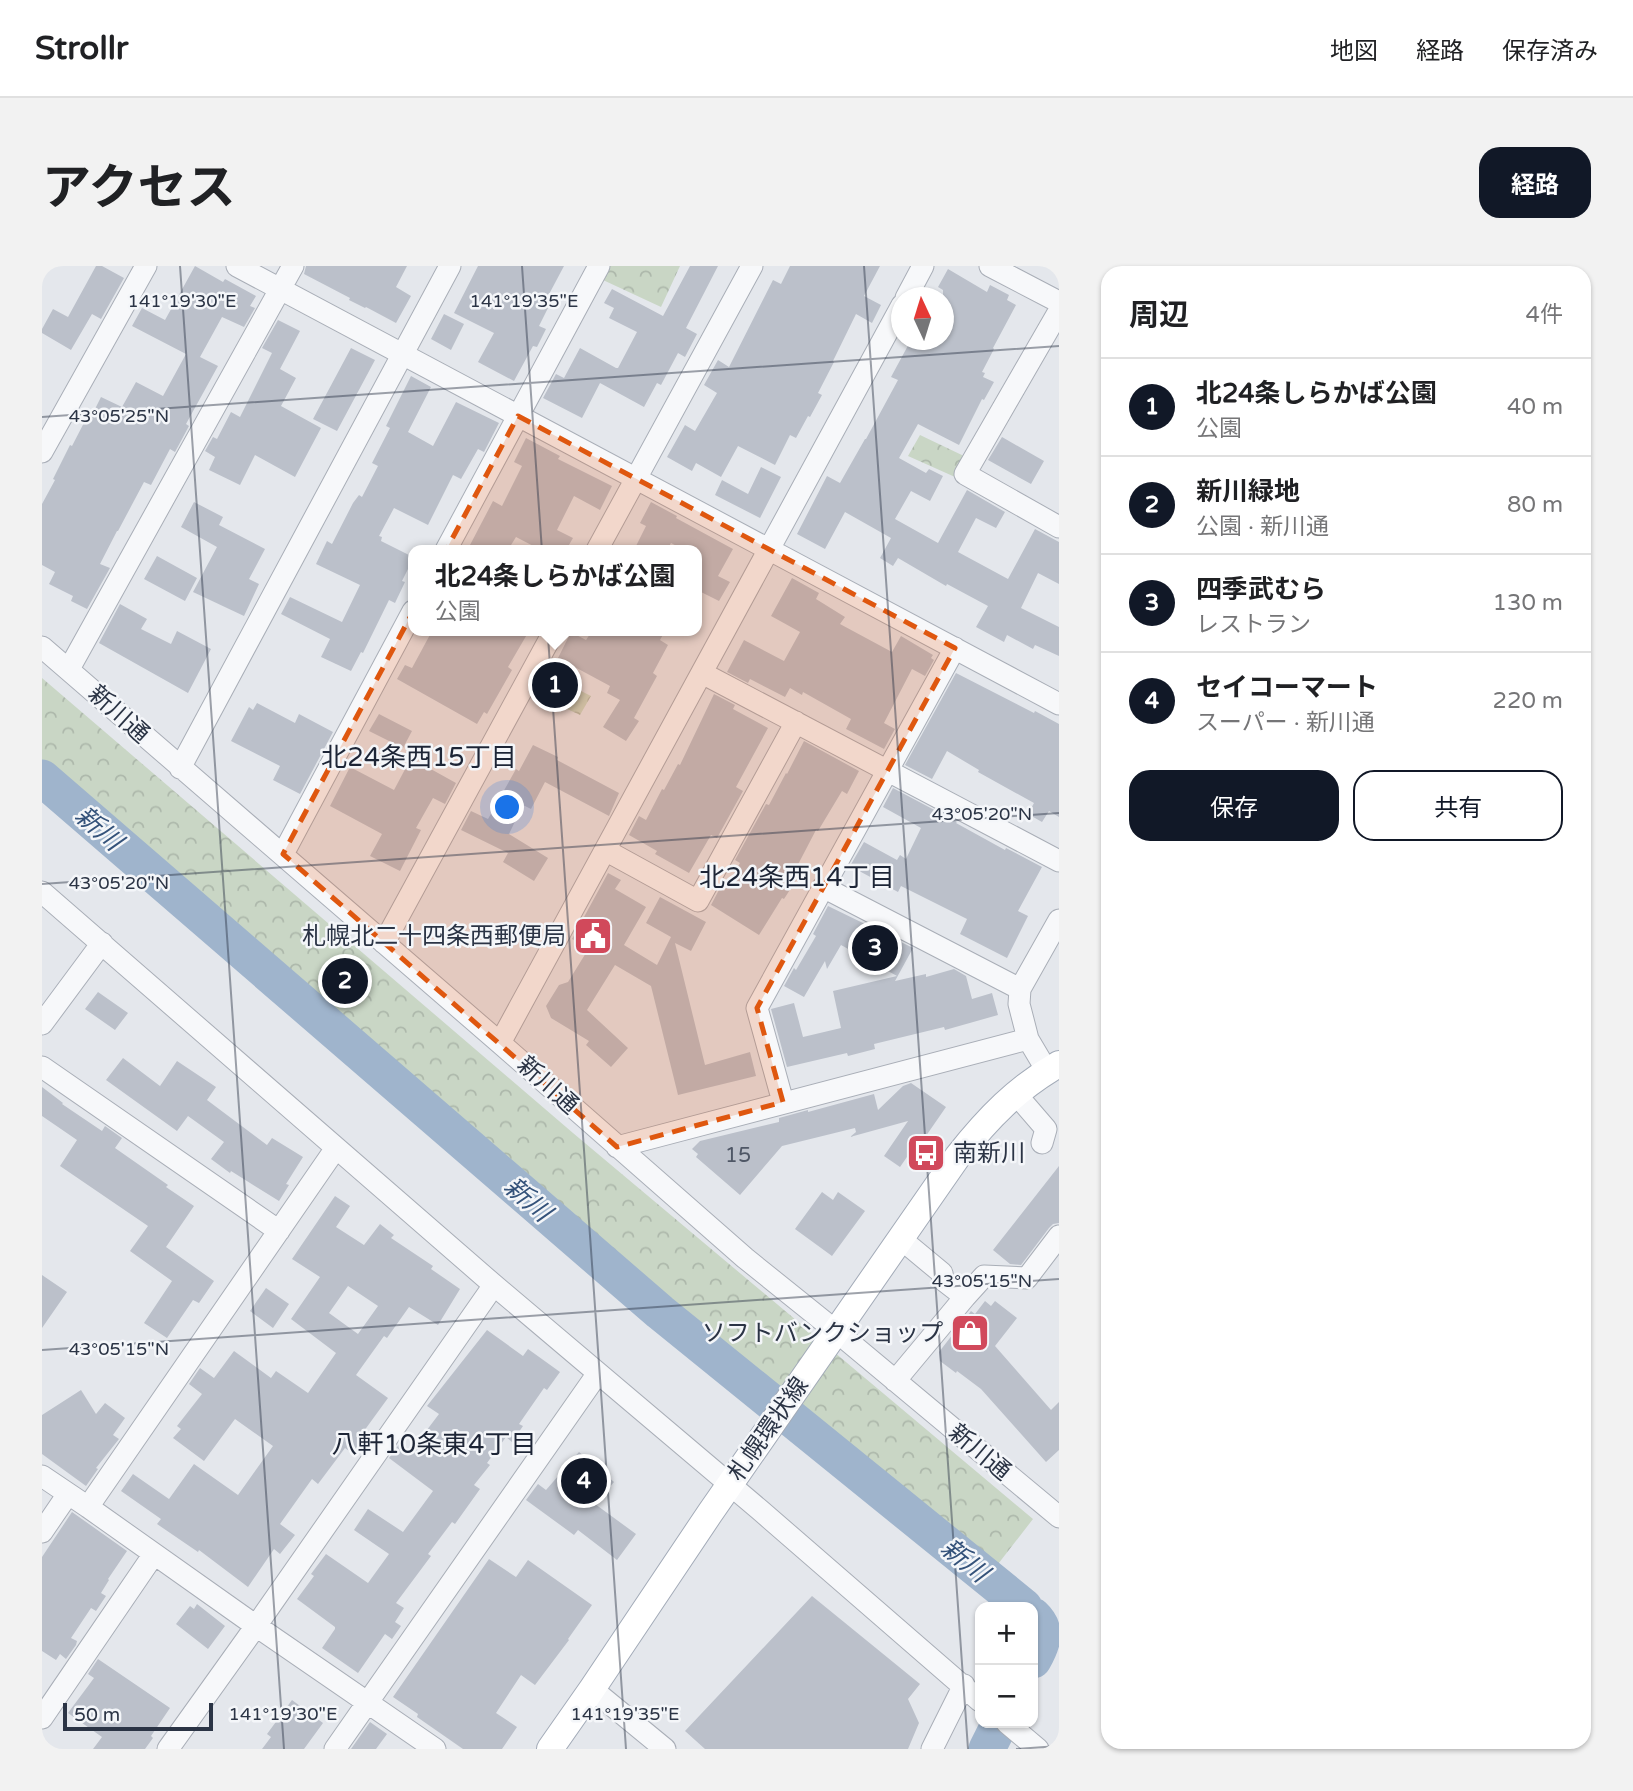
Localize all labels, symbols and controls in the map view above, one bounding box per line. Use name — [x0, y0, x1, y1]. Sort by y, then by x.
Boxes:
text: Strollr — [35, 29, 129, 68]
text: 地図 — [1330, 37, 1378, 66]
text: 経路 — [1416, 37, 1464, 66]
text: 保存済み — [1502, 37, 1598, 66]
button: 経路 — [1479, 147, 1591, 218]
text: アクセス — [42, 159, 236, 218]
north arrow — [891, 287, 954, 350]
text: 141°19'30"E — [128, 290, 236, 312]
text: 141°19'35"E — [470, 290, 578, 312]
text: 周辺 — [1129, 297, 1189, 334]
text: 4件 — [1526, 301, 1563, 329]
text: 北24条しらかば公園 — [1196, 378, 1437, 409]
text: 1 — [1145, 393, 1159, 421]
text: 40 m — [1507, 393, 1563, 421]
text: 43°05'25"N — [69, 405, 169, 427]
text: 公園 — [1196, 415, 1242, 443]
text: 新川緑地 — [1196, 476, 1300, 507]
text: 2 — [1145, 491, 1159, 519]
text: 80 m — [1507, 491, 1563, 519]
text: 公園 · 新川通 — [1196, 513, 1329, 541]
popup — [408, 545, 702, 636]
text: 北24条しらかば公園 — [435, 561, 675, 592]
text: 四季武むら — [1196, 574, 1326, 605]
text: 3 — [1145, 589, 1159, 617]
text: 130 m — [1493, 589, 1563, 617]
text: 公園 — [435, 598, 481, 626]
text: レストラン — [1196, 611, 1311, 639]
pin: 1 — [532, 659, 578, 711]
text: セイコーマート — [1196, 672, 1378, 703]
street label: 新川通 — [82, 680, 155, 749]
text: 4 — [1145, 687, 1159, 715]
text: 220 m — [1493, 687, 1563, 715]
text: スーパー · 新川通 — [1196, 709, 1375, 737]
district label: 北24条西15丁目 — [321, 742, 517, 773]
button: 保存 — [1129, 770, 1339, 841]
button: 共有 — [1353, 770, 1563, 841]
your location — [490, 790, 524, 824]
water label: 新川 — [69, 800, 131, 859]
text: 43°05'20"N — [932, 803, 1032, 825]
district label: 北24条西14丁目 — [699, 862, 895, 893]
text: 43°05'20"N — [69, 872, 169, 894]
public building icon: 札幌北二十四条西郵便局 — [572, 915, 614, 957]
place label: 札幌北二十四条西郵便局 — [302, 922, 566, 951]
pin: 3 — [852, 922, 898, 974]
pin: 2 — [322, 955, 368, 1007]
street label: 新川通 — [511, 1051, 584, 1120]
bus stop icon: 南新川 — [905, 1132, 947, 1174]
place label: 南新川 — [953, 1139, 1025, 1168]
house number: 15 — [725, 1143, 751, 1168]
water label: 新川 — [498, 1171, 560, 1230]
text: 43°05'15"N — [932, 1270, 1032, 1292]
shop icon: ソフトバンクショップ — [949, 1312, 991, 1354]
place label: ソフトバンクショップ — [702, 1319, 943, 1348]
text: 43°05'15"N — [69, 1338, 169, 1360]
street label: 札幌環状線 — [722, 1372, 815, 1487]
street label: 新川通 — [943, 1418, 1017, 1487]
district label: 八軒10条東4丁目 — [332, 1429, 536, 1460]
pin: 4 — [561, 1455, 607, 1507]
water label: 新川 — [935, 1532, 997, 1591]
map controls — [975, 1602, 1038, 1728]
button: + — [975, 1602, 1038, 1665]
button: − — [975, 1665, 1038, 1728]
scale bar — [63, 1700, 214, 1732]
text: 141°19'30"E — [229, 1703, 337, 1725]
text: 141°19'35"E — [571, 1703, 679, 1725]
text: 50 m — [74, 1704, 120, 1726]

